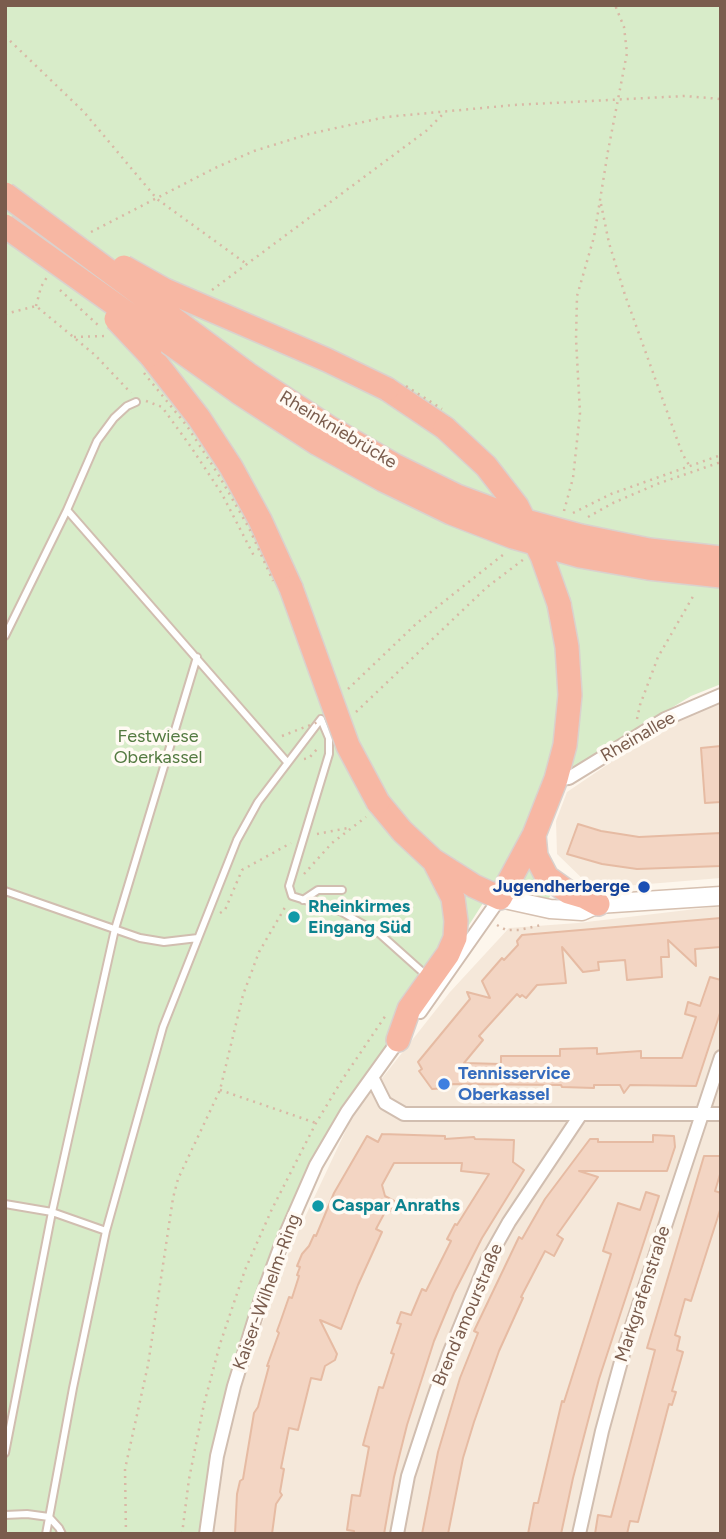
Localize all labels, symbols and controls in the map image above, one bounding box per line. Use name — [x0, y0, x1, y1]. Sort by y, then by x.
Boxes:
street label: Rheinkniebrücke — [275, 387, 401, 473]
street label: Rheinallee — [597, 707, 679, 767]
park label: Festwiese Oberkassel — [114, 726, 202, 768]
place label: Jugendherberge — [493, 876, 630, 898]
marker: Jugendherberge — [636, 879, 652, 895]
place label: Rheinkirmes Eingang Süd — [308, 896, 411, 939]
marker: Rheinkirmes Eingang Süd — [286, 909, 302, 925]
place label: Tennisservice Oberkassel — [458, 1063, 571, 1106]
marker: Tennisservice Oberkassel — [436, 1076, 452, 1092]
place label: Caspar Anraths — [332, 1195, 460, 1217]
marker: Caspar Anraths — [310, 1198, 326, 1214]
street label: Kaiser-Wilhelm-Ring — [229, 1211, 305, 1373]
street label: Markgrafenstraße — [611, 1223, 675, 1365]
street label: Brend'amourstraße — [428, 1241, 508, 1389]

